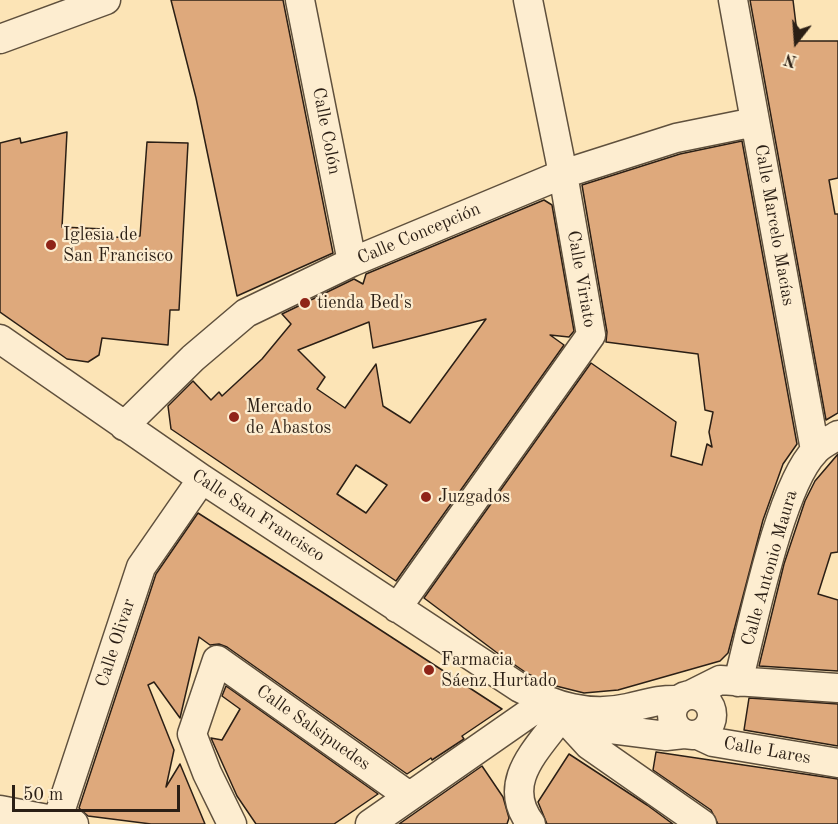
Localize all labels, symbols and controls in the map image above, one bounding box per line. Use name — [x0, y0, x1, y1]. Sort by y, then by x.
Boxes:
north arrow — [766, 12, 826, 72]
text: N — [783, 50, 799, 69]
street label: Calle Colón — [307, 86, 345, 176]
street label: Calle Marcelo Macías — [749, 143, 799, 307]
street label: Calle Concepción — [354, 198, 484, 270]
place label: Iglesia de San Francisco — [63, 224, 173, 266]
street label: Calle Viriato — [562, 229, 600, 329]
marker: Iglesia de San Francisco — [44, 238, 58, 252]
place label: tienda Bed's — [317, 292, 412, 314]
marker: tienda Bed's — [298, 296, 312, 310]
place label: Mercado de Abastos — [246, 396, 331, 438]
marker: Mercado de Abastos — [227, 410, 241, 424]
street label: Calle San Francisco — [187, 465, 329, 567]
place label: Juzgados — [438, 486, 510, 508]
street label: Calle Antonio Maura — [737, 488, 803, 648]
marker: Juzgados — [419, 490, 433, 504]
street label: Calle Olivar — [92, 596, 140, 690]
place label: Farmacia Sáenz Hurtado — [441, 649, 557, 692]
marker: Farmacia Sáenz Hurtado — [422, 663, 436, 677]
street label: Calle Salsipuedes — [252, 681, 374, 775]
street label: Calle Lares — [722, 733, 812, 769]
scale bar — [15, 773, 183, 811]
text: 50 m — [23, 786, 63, 804]

